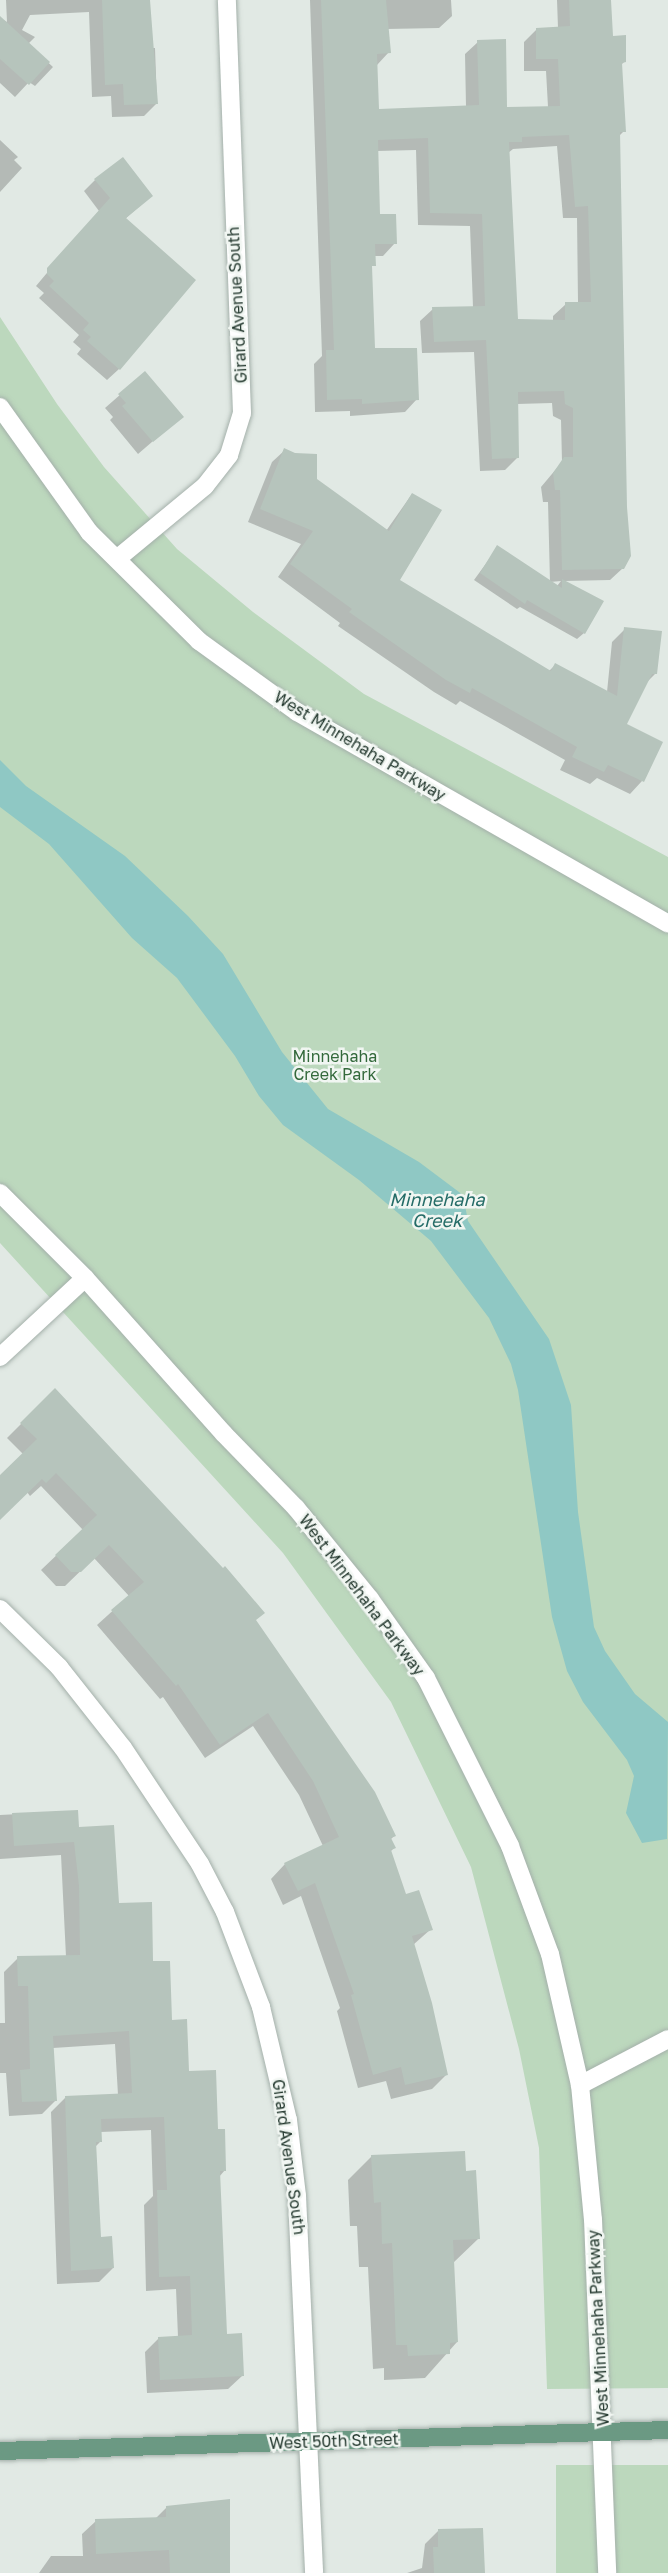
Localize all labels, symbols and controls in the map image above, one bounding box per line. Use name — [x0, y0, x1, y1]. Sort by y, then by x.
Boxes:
street label: Girard Avenue South — [223, 226, 251, 384]
street label: West Minnehaha Parkway — [271, 687, 449, 805]
park label: Minnehaha Creek Park — [293, 1046, 377, 1084]
water label: Minnehaha Creek — [389, 1189, 485, 1232]
street label: West Minnehaha Parkway — [295, 1511, 429, 1679]
street label: Girard Avenue South — [269, 2078, 309, 2236]
street label: West Minnehaha Parkway — [583, 2229, 613, 2427]
street label: West 50th Street — [269, 2429, 399, 2453]

